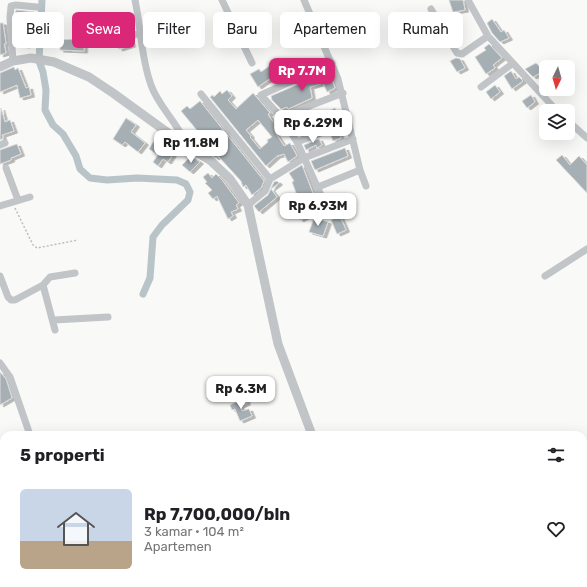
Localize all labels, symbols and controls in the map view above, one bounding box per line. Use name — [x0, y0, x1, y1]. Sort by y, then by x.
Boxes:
chip: Beli — [12, 12, 64, 48]
chip: Sewa — [72, 12, 135, 48]
chip: Filter — [143, 12, 205, 48]
chip: Baru — [213, 12, 272, 48]
chip: Apartemen — [280, 12, 380, 48]
chip: Rumah — [388, 12, 463, 48]
pin: Rp 7.7M — [265, 58, 339, 92]
north arrow — [539, 60, 575, 96]
map controls — [539, 60, 575, 140]
text: Rp 7.7M — [278, 63, 326, 78]
button: layers — [539, 104, 575, 140]
pin: Rp 6.29M — [272, 110, 354, 144]
text: Rp 6.29M — [283, 115, 343, 130]
pin: Rp 11.8M — [150, 130, 232, 164]
text: Rp 11.8M — [163, 135, 219, 150]
pin: Rp 6.93M — [277, 193, 359, 227]
text: Rp 6.93M — [288, 198, 348, 213]
pin: Rp 6.3M — [204, 376, 278, 410]
text: Rp 6.3M — [215, 381, 267, 396]
icon: filters — [545, 444, 567, 466]
text: 5 properti — [20, 445, 105, 465]
text: Rp 7,700,000/bln — [144, 504, 290, 524]
icon: home — [52, 505, 100, 553]
icon: heart — [545, 518, 567, 540]
text: 3 kamar · 104 m² — [144, 524, 244, 539]
text: Apartemen — [144, 539, 212, 554]

